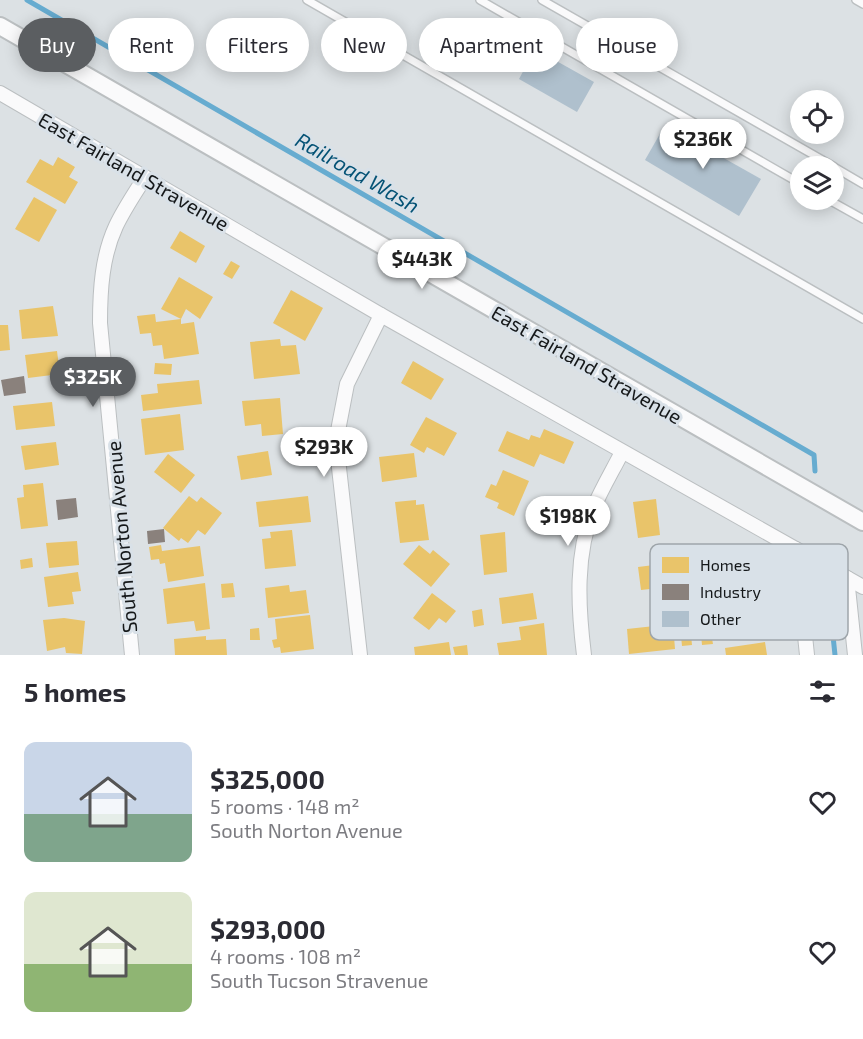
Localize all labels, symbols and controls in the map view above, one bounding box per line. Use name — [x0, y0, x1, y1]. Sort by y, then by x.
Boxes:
chip: Buy — [18, 18, 96, 72]
chip: Rent — [108, 18, 194, 72]
chip: Filters — [206, 18, 309, 72]
chip: New — [321, 18, 407, 72]
chip: Apartment — [419, 18, 564, 72]
chip: House — [576, 18, 678, 72]
map controls — [790, 90, 844, 210]
button: locate — [790, 90, 844, 144]
street label: East Fairland Stravenue — [35, 107, 233, 235]
pin: $236K — [661, 119, 745, 170]
water label: Railroad Wash — [292, 126, 424, 218]
text: $236K — [673, 126, 733, 150]
button: layers — [790, 156, 844, 210]
pin: $443K — [380, 239, 464, 290]
text: $443K — [391, 246, 453, 270]
street label: East Fairland Stravenue — [488, 300, 686, 428]
pin: $325K — [51, 357, 135, 408]
text: $325K — [64, 364, 122, 388]
pin: $293K — [282, 427, 366, 478]
text: $293K — [294, 434, 354, 458]
street label: South Norton Avenue — [101, 440, 141, 634]
pin: $198K — [526, 496, 610, 547]
text: $198K — [539, 503, 597, 527]
legend — [650, 544, 848, 640]
text: Homes — [700, 555, 751, 574]
text: Industry — [700, 582, 761, 601]
text: Other — [700, 609, 742, 628]
icon: filters — [806, 675, 839, 708]
text: 5 homes — [24, 676, 126, 707]
text: $325,000 — [210, 763, 325, 794]
icon: home — [72, 766, 144, 838]
icon: heart — [806, 786, 839, 819]
text: 5 rooms · 148 m² — [210, 794, 360, 818]
text: South Norton Avenue — [210, 818, 403, 842]
text: $293,000 — [210, 913, 326, 944]
icon: home — [72, 916, 144, 988]
icon: heart — [806, 936, 839, 969]
text: 4 rooms · 108 m² — [210, 944, 361, 968]
text: South Tucson Stravenue — [210, 968, 429, 992]

